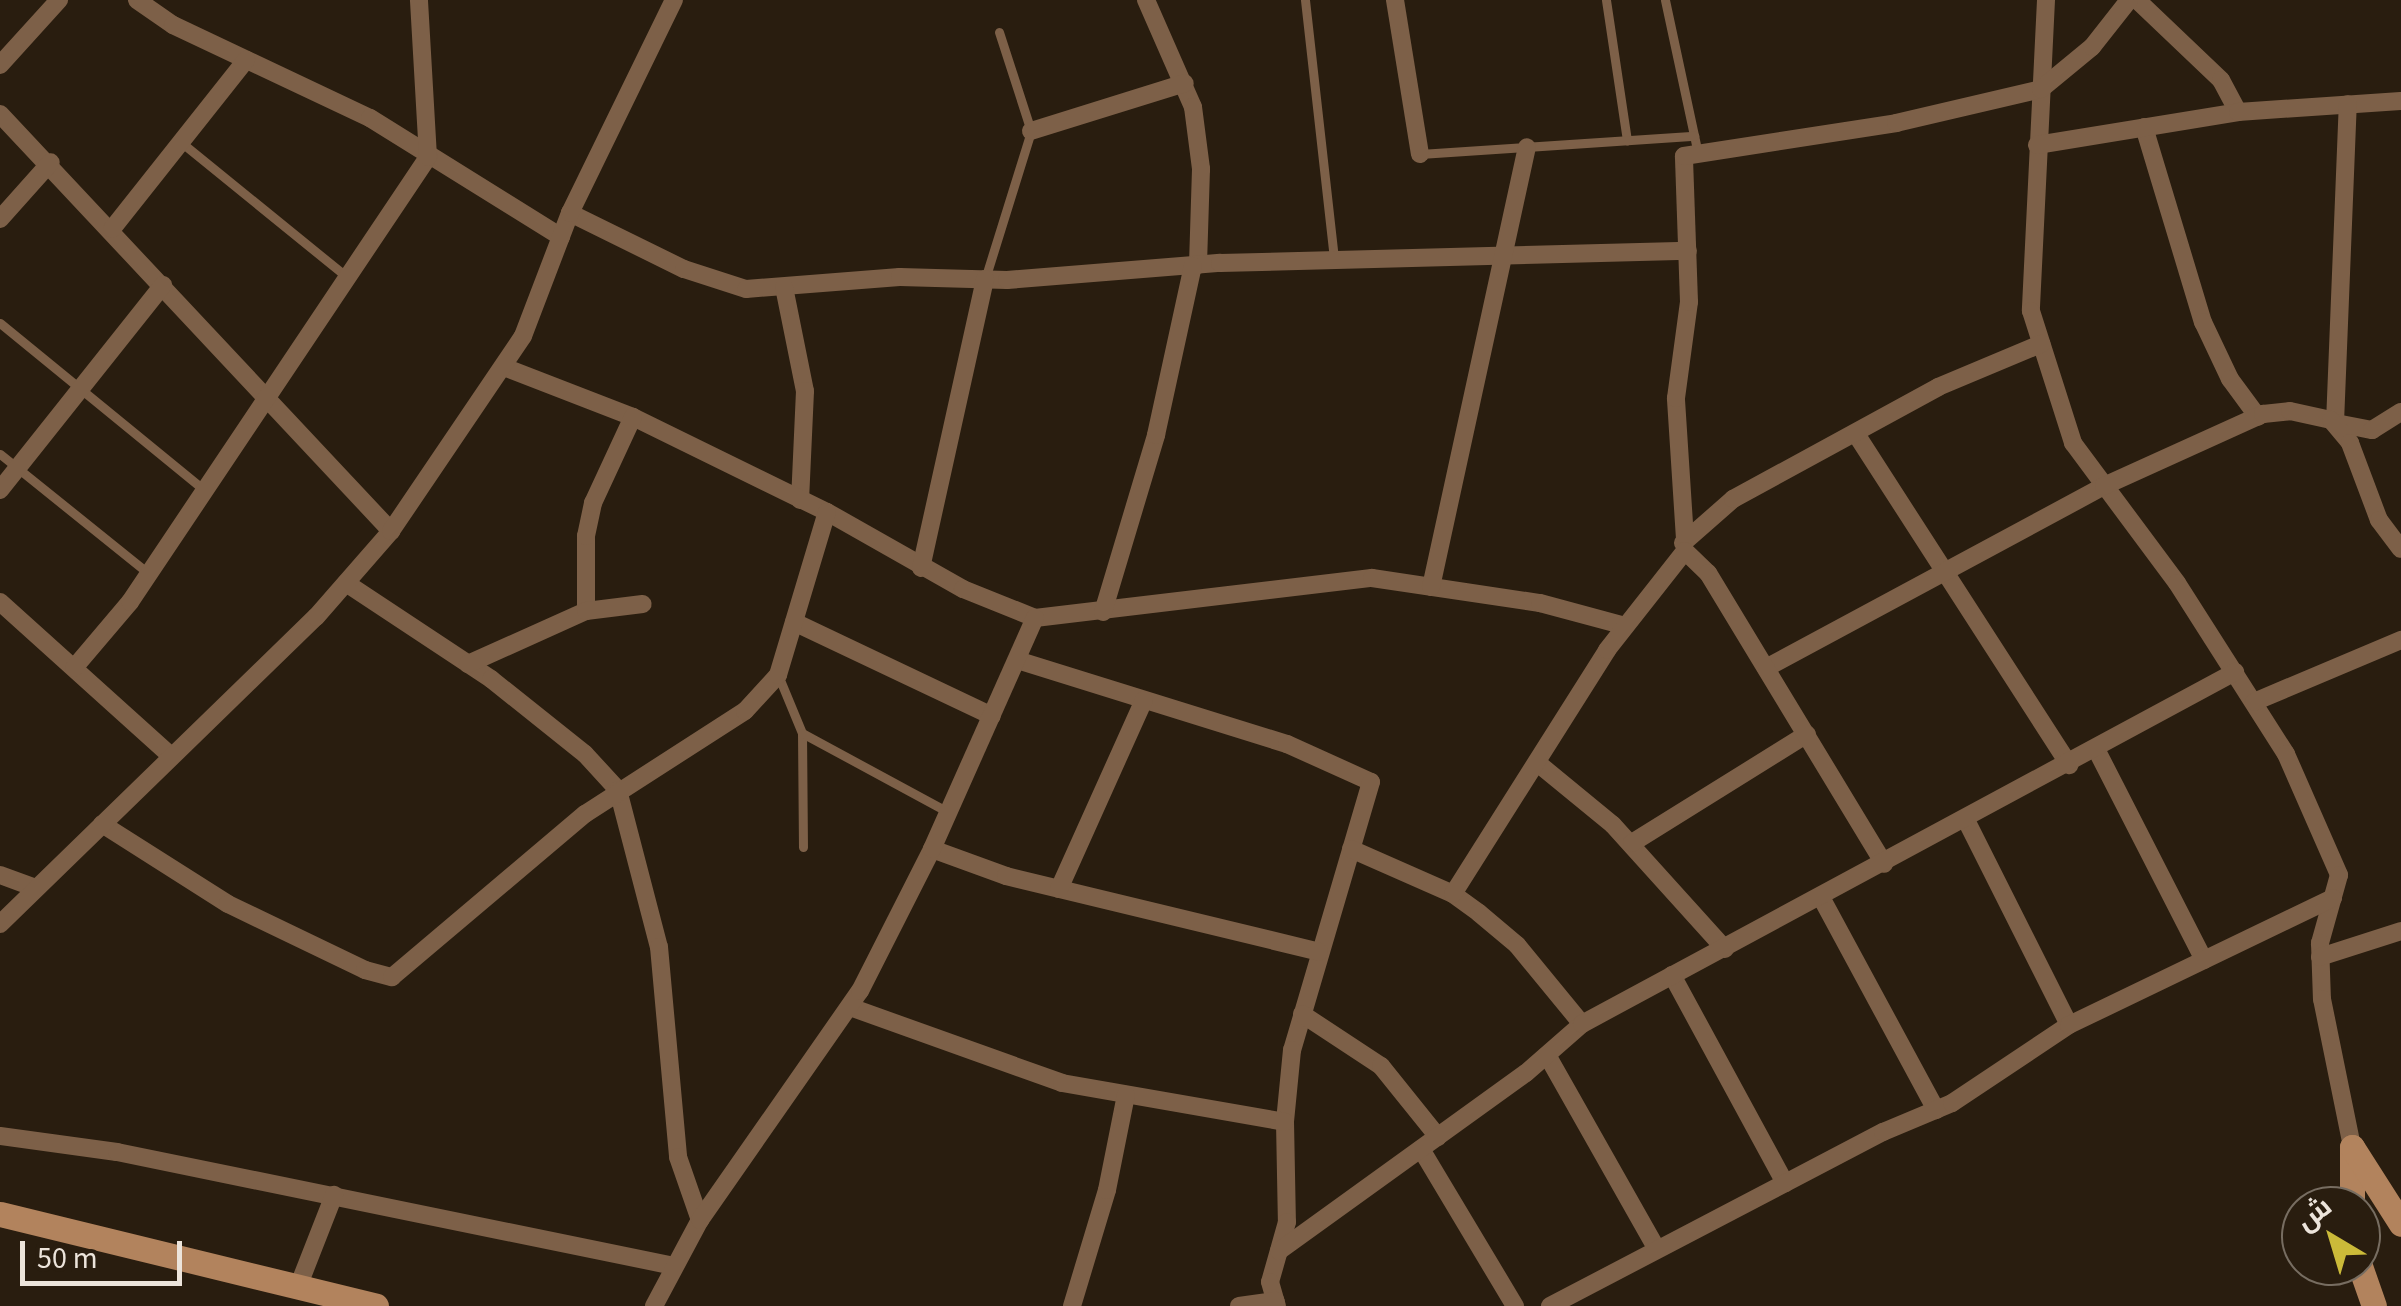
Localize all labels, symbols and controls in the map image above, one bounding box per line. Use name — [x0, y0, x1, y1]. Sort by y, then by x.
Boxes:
north arrow — [2281, 1186, 2381, 1286]
text: ش — [2287, 1187, 2340, 1241]
scale bar — [25, 1221, 188, 1283]
text: 50 m — [37, 1237, 98, 1280]

